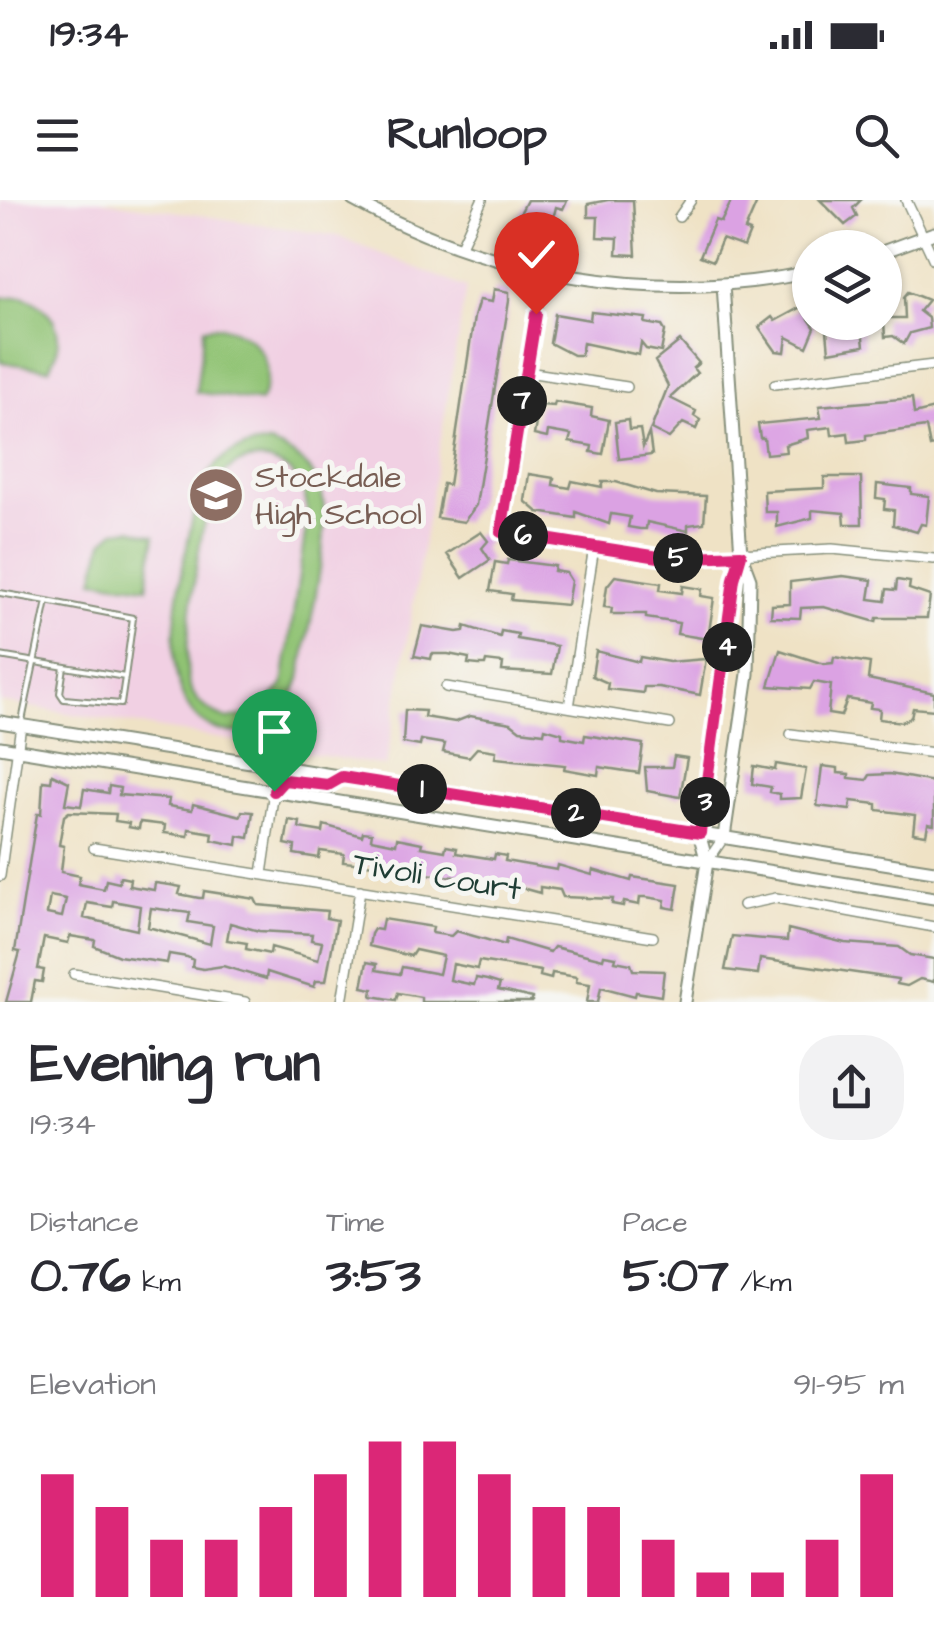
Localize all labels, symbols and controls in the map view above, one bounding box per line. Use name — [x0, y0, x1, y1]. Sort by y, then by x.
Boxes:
text: 19:34 — [50, 9, 128, 61]
text: Runloop — [387, 104, 547, 166]
icon: menu — [30, 108, 85, 163]
icon: search — [849, 108, 904, 163]
pin — [494, 212, 579, 315]
icon: check — [509, 227, 564, 282]
map controls — [792, 230, 902, 340]
button: layers — [792, 230, 902, 340]
pin: 7 — [497, 376, 547, 426]
text: 7 — [513, 381, 531, 420]
place label: Stockdale High School — [255, 455, 422, 537]
school or university icon: Stockdale High School — [186, 465, 246, 525]
pin: 6 — [498, 511, 548, 561]
text: 6 — [514, 516, 532, 555]
pin: 5 — [653, 533, 703, 583]
text: 5 — [668, 538, 688, 577]
pin: 4 — [702, 622, 752, 672]
text: 4 — [717, 627, 737, 666]
pin — [232, 689, 317, 792]
icon: arrive — [247, 704, 302, 759]
pin: 1 — [397, 764, 447, 814]
text: 1 — [420, 769, 424, 808]
pin: 3 — [680, 777, 730, 827]
text: 3 — [698, 782, 712, 821]
pin: 2 — [551, 788, 601, 838]
text: 2 — [568, 793, 584, 832]
street label: Tivoli Court — [350, 842, 524, 912]
text: Evening run — [30, 1026, 320, 1102]
button: share — [799, 1035, 904, 1140]
text: 19:34 — [30, 1102, 96, 1147]
text: Distance — [30, 1203, 139, 1242]
text: Time — [326, 1203, 385, 1242]
text: Pace — [623, 1203, 688, 1242]
text: 0.76 — [30, 1242, 131, 1311]
text: 3:53 — [326, 1242, 421, 1311]
text: 5:07 — [623, 1242, 729, 1311]
text: km — [131, 1263, 181, 1302]
text: /km — [729, 1263, 792, 1302]
text: Elevation — [30, 1362, 156, 1407]
text: 91–95 m — [793, 1362, 904, 1407]

